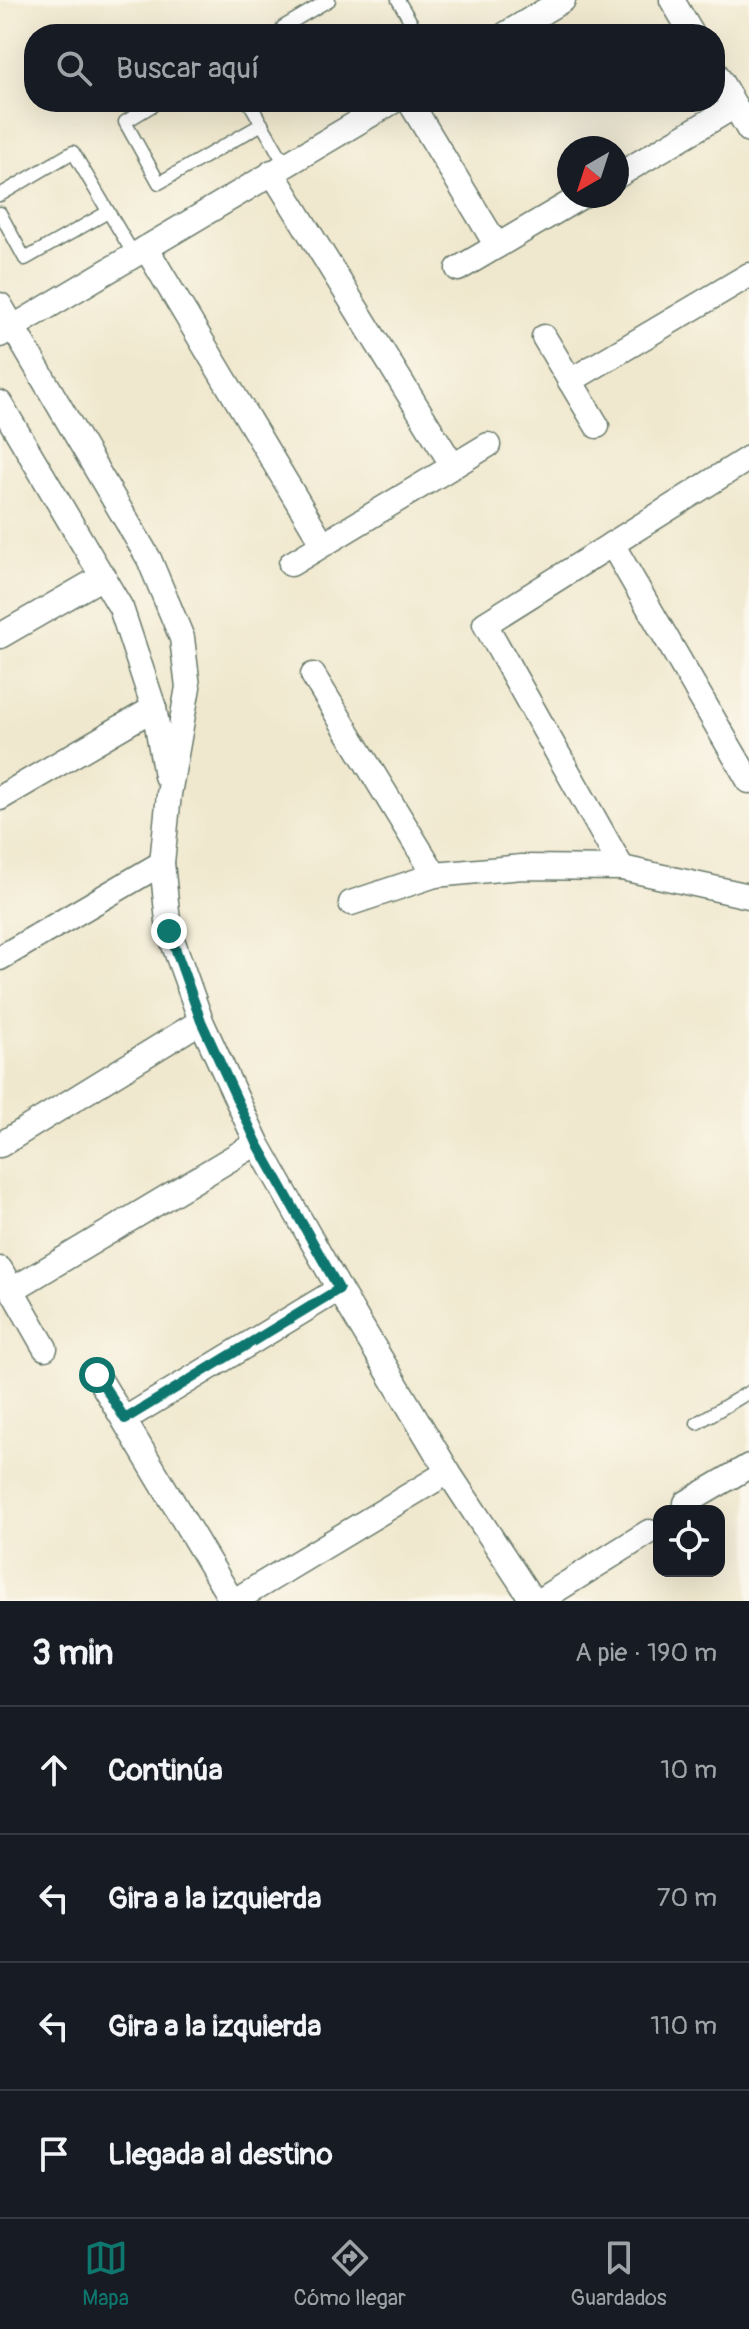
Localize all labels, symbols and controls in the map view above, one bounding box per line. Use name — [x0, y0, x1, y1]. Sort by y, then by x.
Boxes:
search box — [24, 24, 725, 112]
icon: search — [52, 46, 96, 90]
text: Buscar aquí — [116, 50, 259, 87]
north arrow — [557, 136, 629, 208]
route end — [151, 913, 187, 949]
route start — [79, 1357, 115, 1393]
map controls — [653, 1505, 725, 1577]
button: locate — [653, 1505, 725, 1577]
text: 3 min — [32, 1632, 114, 1675]
text: A pie · 190 m — [575, 1637, 717, 1669]
icon: ahead — [32, 1748, 76, 1792]
text: Continúa — [108, 1752, 223, 1789]
text: 10 m — [660, 1754, 717, 1786]
icon: left — [32, 1876, 76, 1920]
text: Gira a la izquierda — [108, 1880, 321, 1917]
text: 70 m — [657, 1882, 717, 1914]
icon: left — [32, 2004, 76, 2048]
text: Gira a la izquierda — [108, 2008, 321, 2045]
text: 110 m — [650, 2010, 717, 2042]
icon: arrive — [32, 2132, 76, 2176]
text: Llegada al destino — [108, 2136, 333, 2173]
tab: Mapa — [82, 2236, 129, 2312]
tab: Cómo llegar — [294, 2236, 406, 2312]
tab: Guardados — [570, 2236, 667, 2312]

